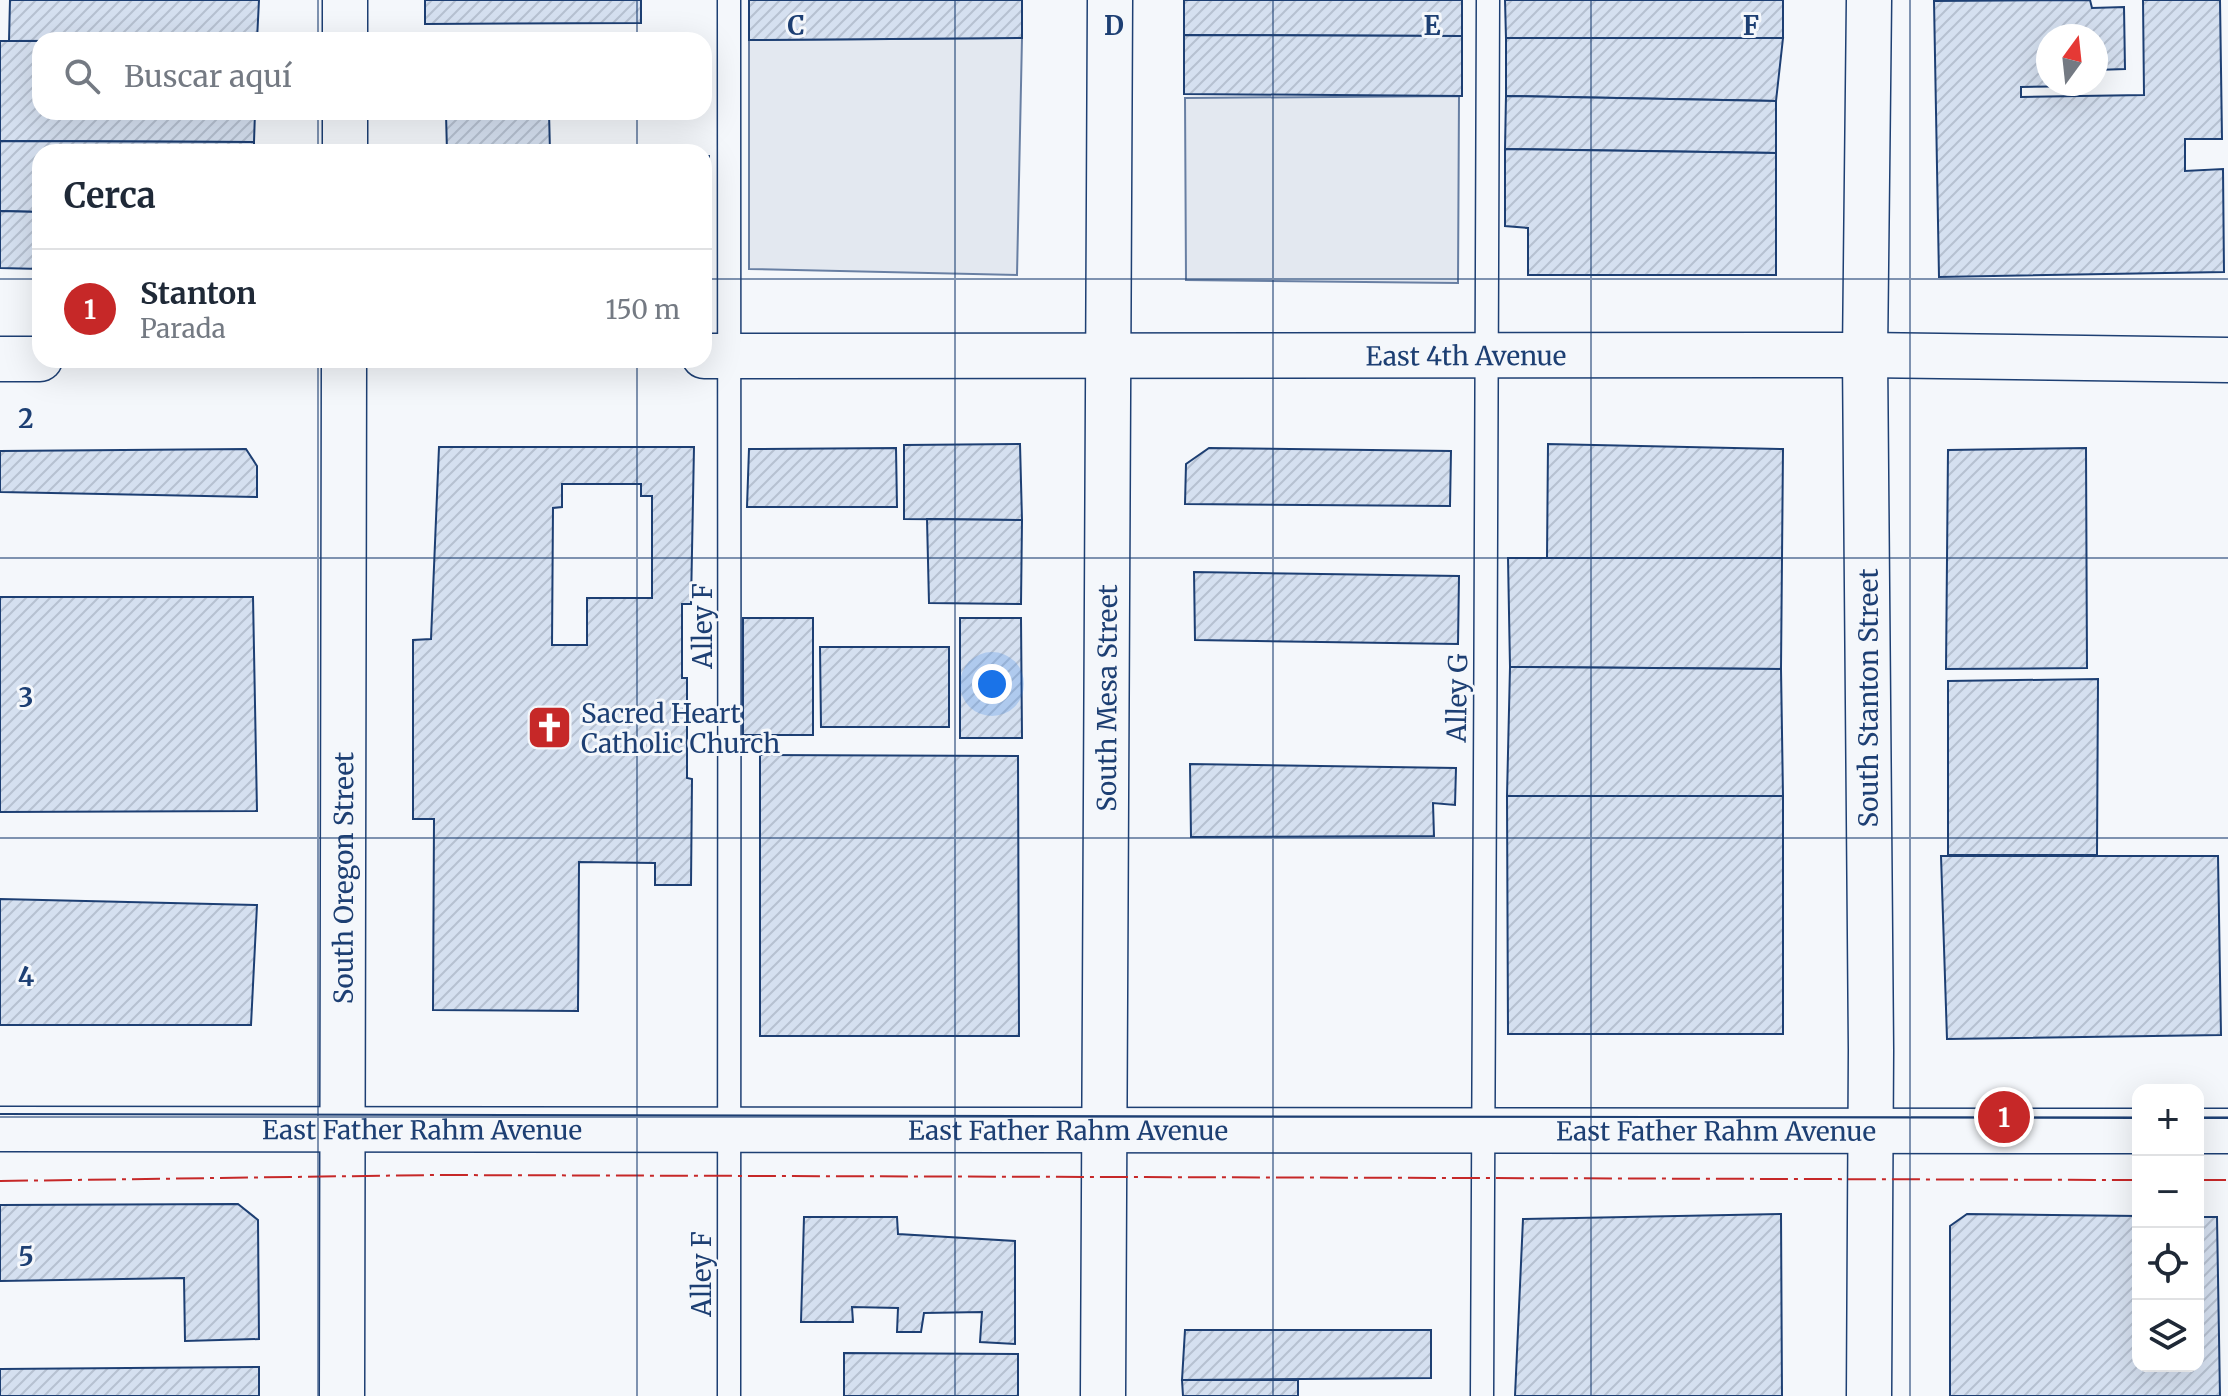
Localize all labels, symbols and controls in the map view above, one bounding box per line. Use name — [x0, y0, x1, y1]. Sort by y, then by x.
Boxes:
text: C — [787, 9, 805, 42]
text: D — [1104, 9, 1124, 42]
text: E — [1424, 9, 1441, 42]
text: F — [1743, 9, 1759, 42]
north arrow — [2036, 24, 2108, 96]
search box — [32, 32, 712, 120]
icon: search — [60, 54, 104, 98]
text: Buscar aquí — [124, 57, 292, 95]
text: Cerca — [64, 175, 156, 217]
text: Stanton — [140, 274, 256, 312]
text: 1 — [84, 293, 96, 326]
text: 150 m — [606, 293, 680, 326]
text: Parada — [140, 312, 226, 345]
street label: East 4th Avenue — [1366, 339, 1566, 372]
text: 2 — [18, 402, 34, 435]
street label: South Stanton Street — [1852, 568, 1885, 828]
street label: Alley F — [686, 583, 719, 670]
street label: South Mesa Street — [1089, 584, 1124, 812]
street label: Alley G — [1440, 653, 1474, 744]
your location — [972, 664, 1012, 704]
text: 3 — [19, 681, 33, 714]
place label: Sacred Heart Catholic Church — [581, 697, 780, 760]
church icon: Sacred Heart Catholic Church — [526, 704, 574, 752]
street label: South Oregon Street — [326, 752, 360, 1004]
text: 4 — [18, 960, 35, 993]
map controls — [2132, 1084, 2204, 1372]
button: + — [2132, 1084, 2204, 1156]
pin: 1 — [1978, 1087, 2030, 1147]
street label: East Father Rahm Avenue — [262, 1113, 582, 1146]
street label: East Father Rahm Avenue — [908, 1113, 1228, 1147]
street label: East Father Rahm Avenue — [1556, 1114, 1876, 1147]
button: − — [2132, 1156, 2204, 1228]
button: locate — [2132, 1228, 2204, 1300]
street label: Alley F — [685, 1231, 718, 1318]
text: 5 — [18, 1240, 34, 1273]
button: layers — [2132, 1300, 2204, 1372]

